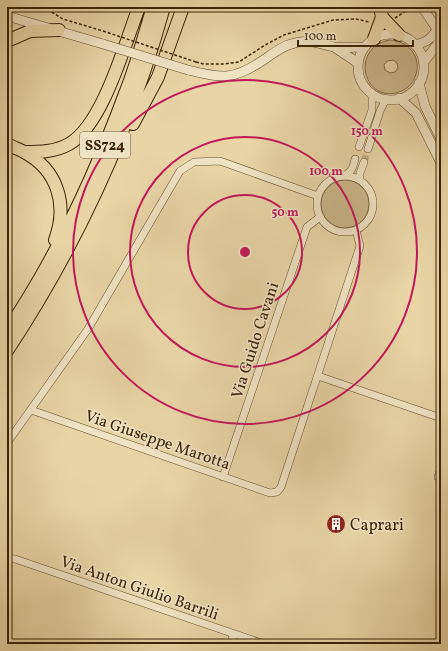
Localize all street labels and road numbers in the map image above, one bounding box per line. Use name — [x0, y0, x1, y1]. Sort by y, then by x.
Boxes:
road number: SS724 — [80, 132, 130, 158]
street label: Via Guido Cavani — [227, 279, 285, 402]
street label: Via Giuseppe Marotta — [82, 406, 233, 476]
street label: Via Anton Giulio Barrili — [57, 551, 222, 626]

